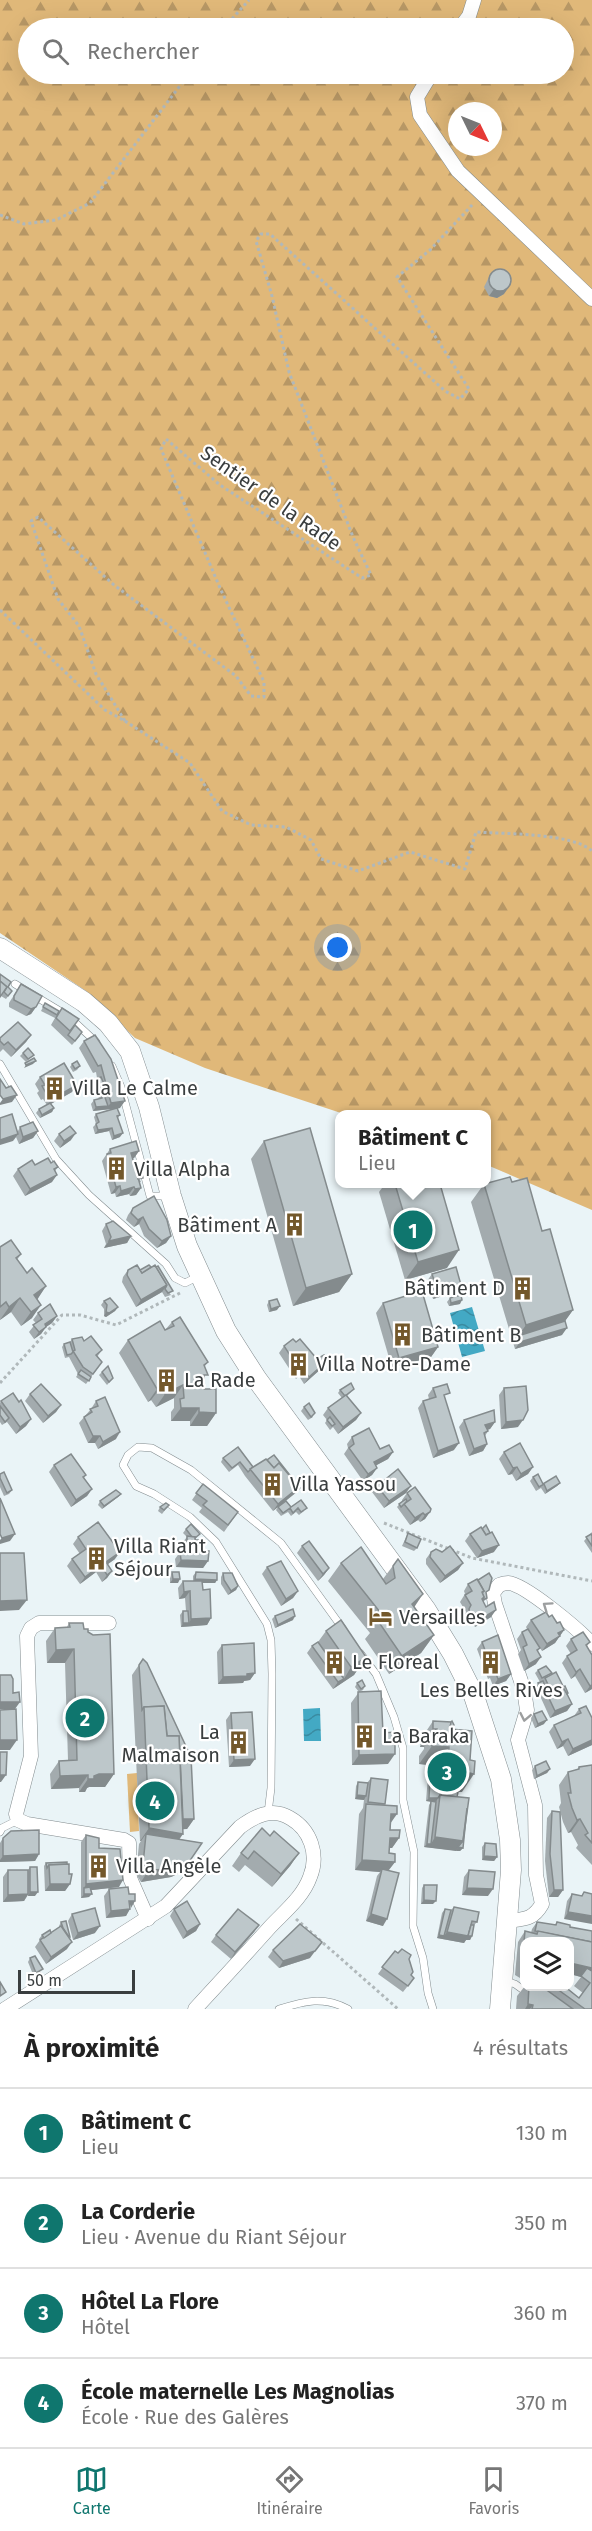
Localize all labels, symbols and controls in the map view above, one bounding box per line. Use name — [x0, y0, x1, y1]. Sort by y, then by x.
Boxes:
search box — [18, 18, 574, 84]
icon: search — [39, 35, 72, 68]
text: Rechercher — [87, 38, 199, 65]
north arrow — [448, 102, 502, 156]
street label: Sentier de la Rade — [196, 441, 346, 555]
your location — [323, 933, 352, 962]
building icon: Villa Le Calme — [41, 1075, 67, 1101]
place label: Villa Le Calme — [72, 1076, 198, 1100]
popup — [335, 1110, 491, 1188]
text: Bâtiment C — [358, 1124, 468, 1151]
text: Lieu — [358, 1151, 396, 1175]
building icon: Villa Alpha — [103, 1156, 129, 1182]
place label: Villa Alpha — [134, 1157, 230, 1181]
pin: 1 — [394, 1208, 432, 1252]
building icon: Bâtiment A — [282, 1212, 308, 1238]
place label: Bâtiment A — [177, 1213, 278, 1237]
building icon: Bâtiment D — [510, 1275, 536, 1301]
place label: Bâtiment D — [404, 1276, 505, 1300]
building icon: Bâtiment B — [390, 1322, 416, 1348]
place label: Bâtiment B — [421, 1323, 521, 1347]
building icon: Villa Notre-Dame — [285, 1351, 311, 1377]
place label: Villa Notre-Dame — [316, 1352, 471, 1376]
building icon: La Rade — [153, 1367, 179, 1393]
place label: La Rade — [184, 1368, 256, 1392]
building icon: Villa Yassou — [259, 1471, 285, 1497]
place label: Villa Yassou — [290, 1472, 396, 1496]
place label: Villa Riant Séjour — [114, 1534, 207, 1581]
building icon: Villa Riant Séjour — [83, 1545, 109, 1571]
one-way arrow — [543, 1602, 554, 1613]
hotel icon: Versailles — [368, 1604, 394, 1630]
place label: Versailles — [399, 1605, 485, 1629]
building icon: Le Floreal — [321, 1649, 347, 1675]
place label: Le Floreal — [352, 1650, 439, 1674]
building icon: Les Belles Rives — [478, 1650, 504, 1676]
place label: Les Belles Rives — [420, 1678, 562, 1702]
pin: 2 — [66, 1696, 104, 1740]
one-way arrow — [519, 1712, 532, 1722]
place label: La Malmaison — [122, 1720, 220, 1767]
building icon: La Baraka — [351, 1723, 377, 1749]
place label: La Baraka — [382, 1724, 470, 1748]
building icon: La Malmaison — [225, 1730, 251, 1756]
pin: 3 — [428, 1750, 466, 1794]
pin: 4 — [136, 1778, 174, 1824]
building icon: Villa Angèle — [85, 1853, 111, 1879]
place label: Villa Angèle — [116, 1854, 221, 1878]
map controls — [520, 1937, 574, 1991]
button: layers — [520, 1937, 574, 1991]
scale bar — [18, 1967, 135, 1994]
text: 50 m — [27, 1971, 62, 1990]
text: À proximité — [24, 2033, 159, 2064]
text: 4 résultats — [473, 2036, 568, 2060]
text: Bâtiment C — [81, 2108, 191, 2135]
text: 1 — [39, 2121, 48, 2145]
text: 130 m — [516, 2121, 568, 2145]
text: Lieu — [81, 2135, 119, 2159]
text: La Corderie — [81, 2198, 195, 2225]
text: 2 — [38, 2211, 49, 2235]
text: 350 m — [514, 2211, 568, 2235]
text: Lieu · Avenue du Riant Séjour — [81, 2225, 346, 2249]
text: Hôtel La Flore — [81, 2288, 219, 2315]
text: 3 — [38, 2301, 49, 2325]
text: 360 m — [514, 2301, 568, 2325]
text: Hôtel — [81, 2315, 130, 2339]
text: École maternelle Les Magnolias — [81, 2378, 394, 2405]
text: 4 — [38, 2391, 49, 2415]
text: 370 m — [516, 2391, 568, 2415]
text: École · Rue des Galères — [81, 2405, 289, 2429]
tab: Carte — [73, 2463, 111, 2518]
tab: Itinéraire — [256, 2463, 323, 2518]
tab: Favoris — [468, 2463, 519, 2518]

